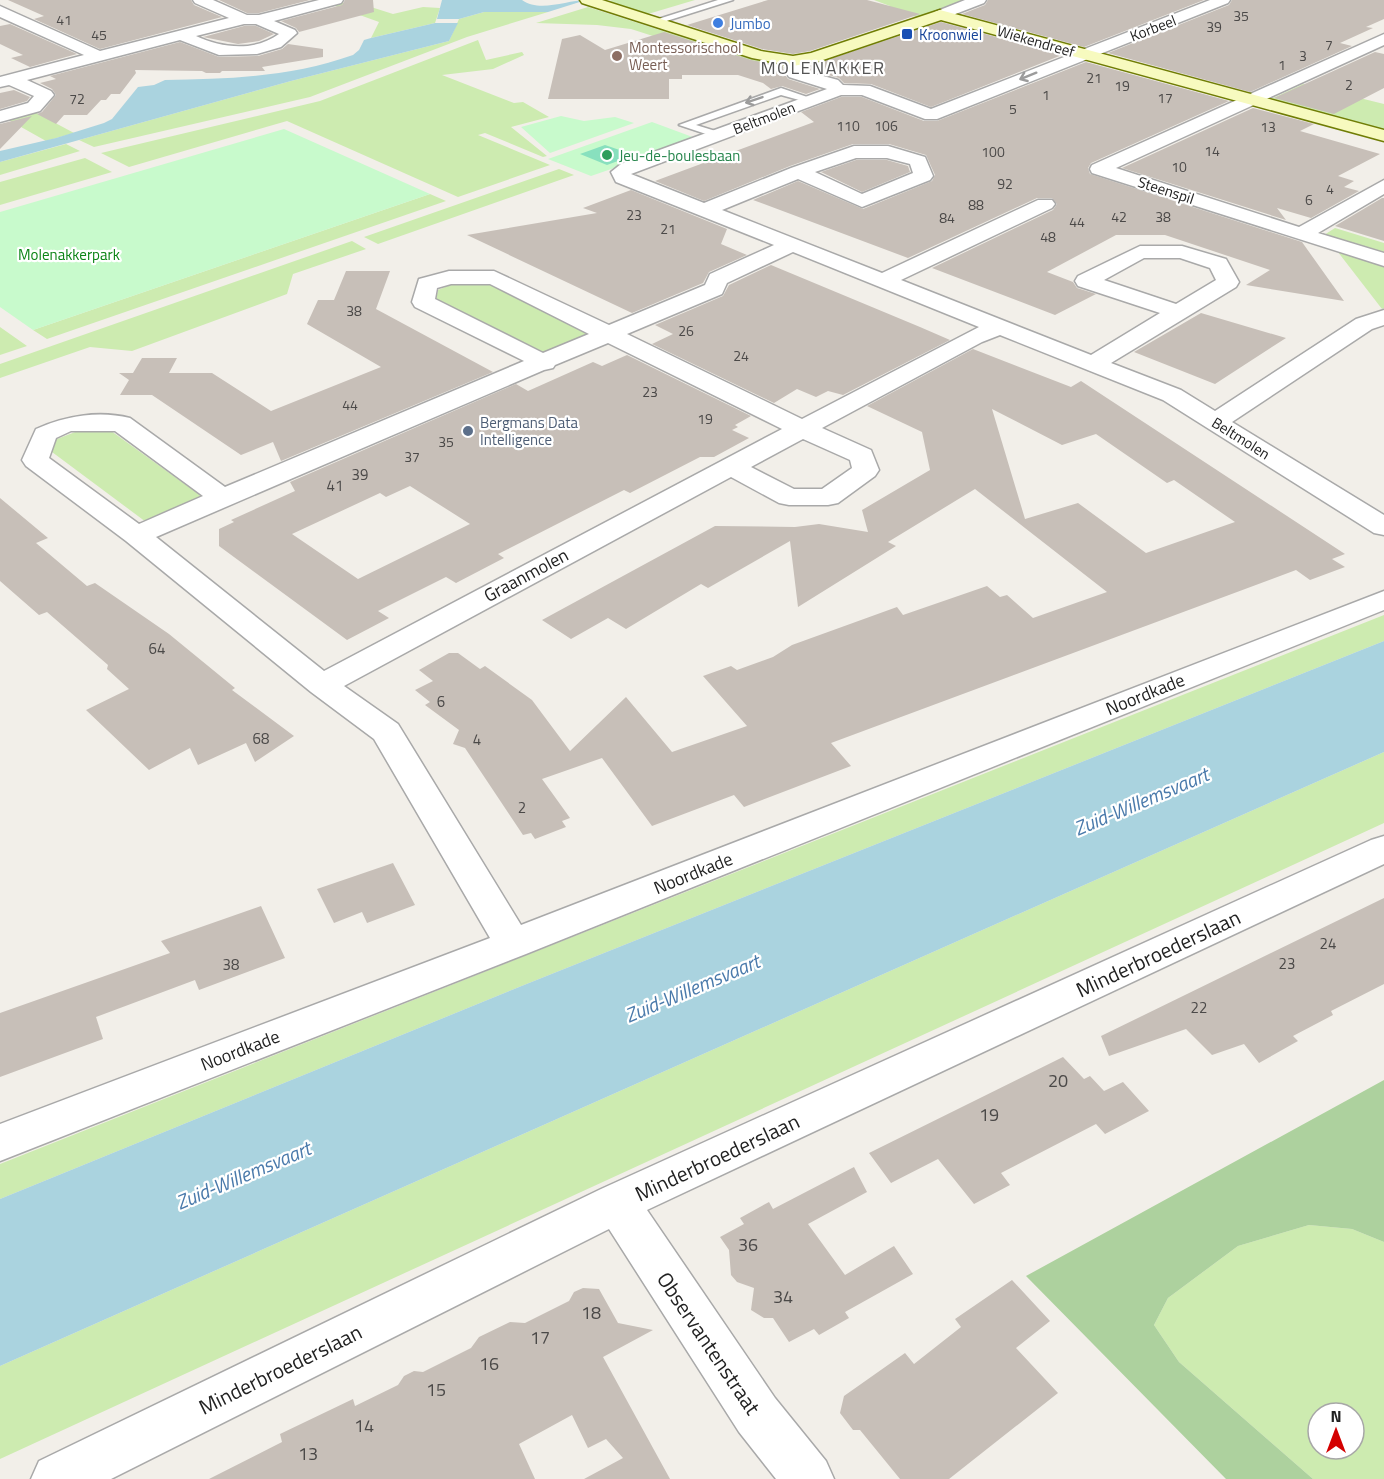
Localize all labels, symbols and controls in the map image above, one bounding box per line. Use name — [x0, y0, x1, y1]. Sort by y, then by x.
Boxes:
house number: 35 — [1233, 5, 1249, 26]
house number: 41 — [56, 9, 72, 30]
street label: Korbeel — [1127, 9, 1179, 47]
place label: Jumbo — [730, 12, 771, 35]
marker: Jumbo — [711, 16, 725, 30]
house number: 39 — [1206, 16, 1222, 37]
street label: Wiekendreef — [994, 19, 1078, 63]
place label: Kroonwiel — [919, 23, 982, 46]
house number: 45 — [91, 24, 107, 45]
marker: Kroonwiel — [900, 27, 914, 41]
house number: 7 — [1325, 34, 1333, 55]
place label: Montessorischool Weert — [629, 36, 742, 76]
house number: 3 — [1299, 45, 1307, 66]
marker: Montessorischool Weert — [610, 49, 624, 63]
district label: MOLENAKKER — [761, 54, 886, 81]
house number: 1 — [1278, 54, 1286, 75]
house number: 21 — [1086, 67, 1102, 88]
one-way arrow — [1019, 71, 1038, 82]
house number: 2 — [1345, 74, 1353, 95]
house number: 19 — [1114, 75, 1130, 96]
house number: 1 — [1042, 84, 1050, 105]
house number: 17 — [1157, 87, 1173, 108]
house number: 72 — [69, 88, 85, 109]
street label: Beltmolen — [729, 96, 799, 140]
one-way arrow — [745, 96, 764, 107]
house number: 5 — [1009, 98, 1017, 119]
house number: 110 — [836, 115, 860, 136]
house number: 106 — [874, 115, 898, 136]
house number: 13 — [1260, 116, 1276, 137]
house number: 14 — [1204, 140, 1220, 161]
house number: 100 — [981, 141, 1005, 162]
place label: Jeu-de-boulesbaan — [619, 144, 740, 167]
marker: Jeu-de-boulesbaan — [600, 148, 614, 162]
house number: 10 — [1171, 156, 1187, 177]
street label: Steenspil — [1135, 170, 1197, 210]
house number: 92 — [997, 173, 1013, 194]
house number: 4 — [1326, 178, 1334, 199]
house number: 6 — [1305, 189, 1313, 210]
house number: 88 — [968, 194, 984, 215]
house number: 23 — [626, 204, 642, 225]
house number: 42 — [1111, 206, 1127, 227]
house number: 38 — [1155, 206, 1171, 227]
house number: 84 — [939, 207, 955, 228]
house number: 44 — [1069, 211, 1085, 232]
house number: 21 — [660, 218, 676, 239]
house number: 48 — [1040, 226, 1056, 247]
park label: Molenakkerpark — [18, 243, 120, 266]
house number: 38 — [346, 300, 362, 321]
house number: 26 — [678, 320, 694, 341]
house number: 24 — [733, 345, 749, 366]
house number: 23 — [642, 381, 658, 402]
house number: 44 — [342, 394, 358, 415]
house number: 19 — [697, 408, 713, 429]
place label: Bergmans Data Intelligence — [480, 411, 578, 451]
street label: Beltmolen — [1207, 411, 1275, 465]
marker: Bergmans Data Intelligence — [461, 424, 475, 438]
house number: 35 — [438, 431, 454, 452]
house number: 37 — [404, 446, 420, 467]
house number: 39 — [352, 463, 368, 486]
house number: 41 — [327, 474, 343, 497]
street label: Graanmolen — [479, 541, 573, 609]
house number: 64 — [149, 637, 165, 660]
street label: Noordkade — [1102, 666, 1188, 722]
house number: 6 — [437, 690, 445, 713]
house number: 68 — [253, 727, 269, 750]
house number: 4 — [473, 728, 481, 751]
water label: Zuid-Willemsvaart — [1069, 758, 1216, 843]
house number: 2 — [518, 796, 526, 819]
street label: Noordkade — [650, 845, 736, 901]
street label: Minderbroederslaan — [1070, 901, 1246, 1005]
house number: 24 — [1320, 932, 1336, 955]
water label: Zuid-Willemsvaart — [620, 945, 767, 1030]
house number: 23 — [1279, 952, 1295, 975]
house number: 38 — [223, 953, 239, 976]
house number: 22 — [1191, 996, 1207, 1019]
street label: Noordkade — [197, 1023, 283, 1077]
house number: 20 — [1048, 1067, 1068, 1094]
house number: 19 — [979, 1101, 999, 1128]
street label: Minderbroederslaan — [629, 1105, 805, 1209]
water label: Zuid-Willemsvaart — [171, 1132, 318, 1217]
house number: 36 — [738, 1231, 758, 1258]
street label: Observantenstraat — [649, 1265, 769, 1421]
house number: 34 — [773, 1283, 793, 1310]
house number: 18 — [581, 1299, 601, 1326]
street label: Minderbroederslaan — [193, 1316, 367, 1422]
house number: 17 — [530, 1324, 550, 1351]
house number: 16 — [479, 1350, 499, 1377]
house number: 15 — [426, 1376, 446, 1403]
north arrow — [1306, 1401, 1366, 1461]
text: N — [1330, 1404, 1342, 1428]
house number: 14 — [354, 1412, 374, 1439]
house number: 13 — [298, 1440, 318, 1467]

